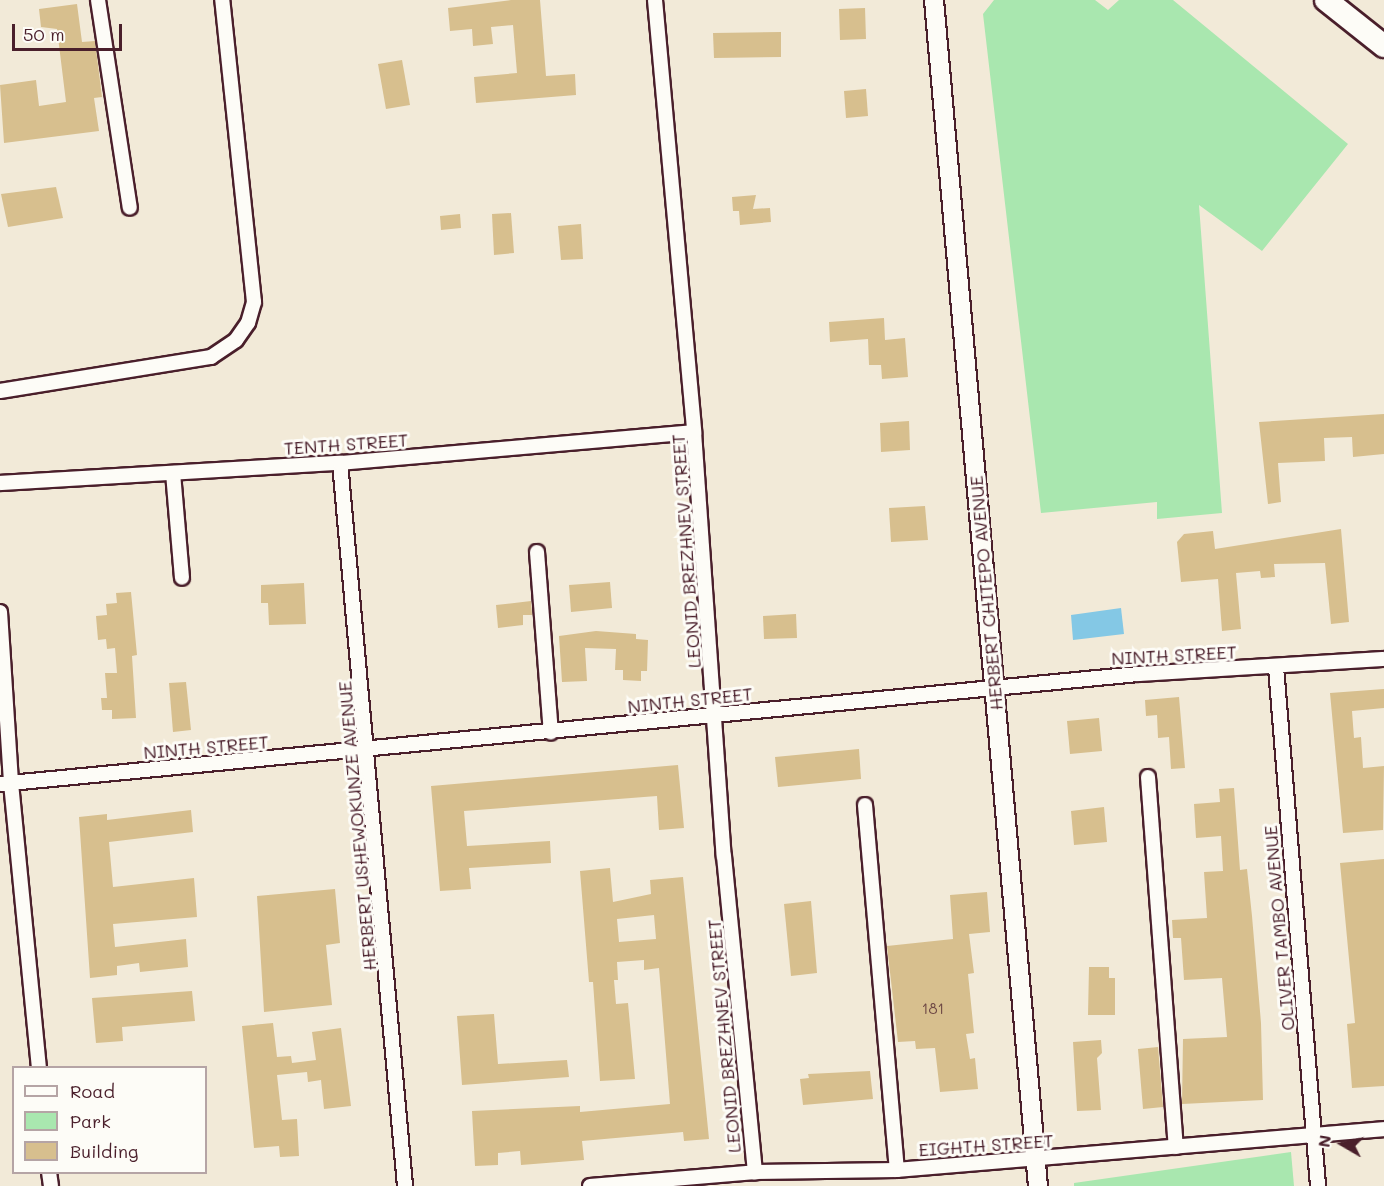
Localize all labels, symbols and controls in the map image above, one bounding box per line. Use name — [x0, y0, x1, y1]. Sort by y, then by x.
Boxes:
scale bar — [15, 12, 124, 50]
text: 50 m — [23, 22, 65, 46]
street label: TENTH STREET — [283, 429, 409, 459]
street label: LEONID BREZHNEV STREET — [667, 433, 705, 669]
street label: HERBERT CHITEPO AVENUE — [965, 475, 1007, 711]
street label: NINTH STREET — [1111, 641, 1237, 669]
street label: HERBERT USHEWOKUNZE AVENUE — [334, 680, 380, 972]
street label: NINTH STREET — [627, 683, 753, 717]
street label: NINTH STREET — [143, 731, 269, 763]
street label: OLIVER TAMBO AVENUE — [1259, 824, 1299, 1032]
street label: LEONID BREZHNEV STREET — [703, 918, 745, 1154]
house number: 181 — [922, 1000, 944, 1018]
legend — [12, 1066, 207, 1174]
text: Road — [70, 1079, 115, 1103]
text: Park — [70, 1109, 111, 1133]
north arrow — [1312, 1114, 1372, 1174]
street label: EIGHTH STREET — [918, 1130, 1054, 1160]
text: N — [1312, 1133, 1335, 1149]
text: Building — [70, 1139, 138, 1163]

